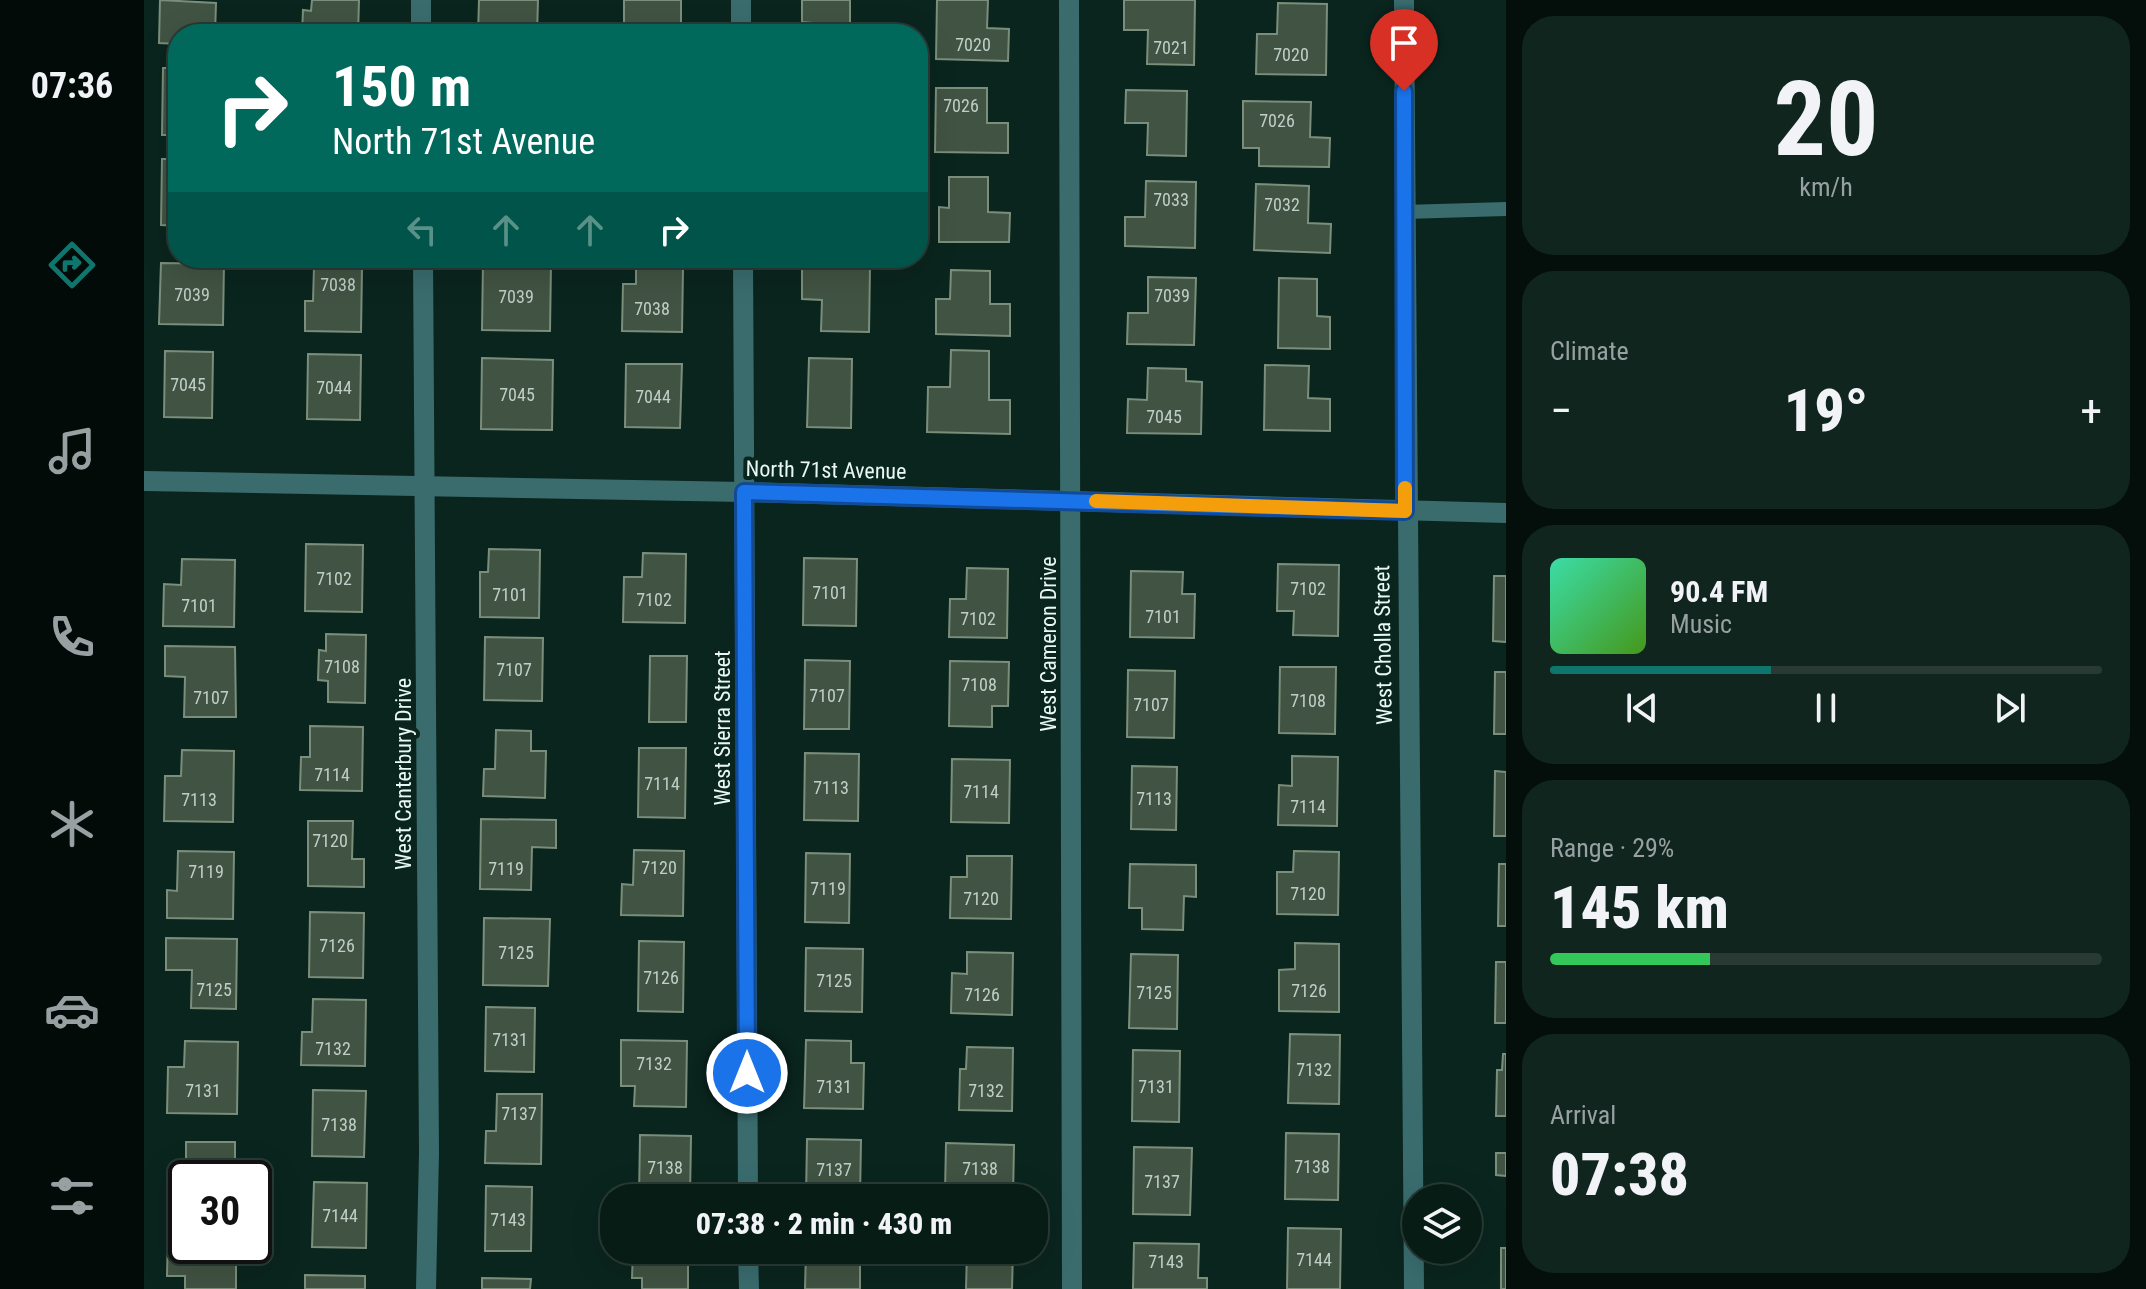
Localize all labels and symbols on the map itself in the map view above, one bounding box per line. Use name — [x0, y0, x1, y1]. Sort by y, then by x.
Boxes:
pin — [1370, 9, 1438, 91]
house number: 7020 — [955, 34, 991, 55]
house number: 7021 — [1153, 37, 1189, 58]
house number: 7020 — [1273, 44, 1309, 65]
house number: 7026 — [943, 95, 979, 116]
house number: 7026 — [1259, 110, 1295, 131]
house number: 7033 — [1153, 189, 1189, 210]
house number: 7032 — [1264, 194, 1300, 215]
house number: 7038 — [320, 274, 356, 295]
house number: 7039 — [174, 284, 210, 305]
house number: 7039 — [1154, 285, 1190, 306]
house number: 7039 — [498, 286, 534, 307]
house number: 7038 — [634, 298, 670, 319]
house number: 7045 — [170, 374, 206, 395]
house number: 7044 — [316, 377, 352, 398]
house number: 7045 — [499, 384, 535, 405]
house number: 7044 — [635, 386, 671, 407]
house number: 7045 — [1146, 406, 1182, 427]
street label: North 71st Avenue — [745, 456, 907, 484]
street label: West Cameron Drive — [1036, 556, 1061, 732]
street label: West Cholla Street — [1369, 565, 1397, 725]
house number: 7102 — [316, 568, 352, 589]
house number: 7102 — [1290, 578, 1326, 599]
house number: 7101 — [812, 582, 848, 603]
house number: 7101 — [492, 584, 528, 605]
house number: 7102 — [636, 589, 672, 610]
house number: 7101 — [181, 595, 217, 616]
house number: 7101 — [1145, 606, 1181, 627]
house number: 7102 — [960, 608, 996, 629]
street label: West Sierra Street — [710, 650, 735, 806]
house number: 7108 — [324, 656, 360, 677]
house number: 7107 — [496, 659, 532, 680]
house number: 7108 — [961, 674, 997, 695]
street label: West Canterbury Drive — [391, 678, 416, 870]
house number: 7107 — [809, 685, 845, 706]
house number: 7107 — [193, 687, 229, 708]
house number: 7108 — [1290, 690, 1326, 711]
house number: 7107 — [1133, 694, 1169, 715]
house number: 7114 — [314, 764, 350, 785]
house number: 7114 — [644, 773, 680, 794]
house number: 7113 — [813, 777, 849, 798]
house number: 7114 — [963, 781, 999, 802]
house number: 7113 — [1136, 788, 1172, 809]
house number: 7113 — [181, 789, 217, 810]
house number: 7114 — [1290, 796, 1326, 817]
house number: 7120 — [312, 830, 348, 851]
house number: 7120 — [641, 857, 677, 878]
house number: 7119 — [488, 858, 524, 879]
house number: 7119 — [188, 861, 224, 882]
house number: 7119 — [810, 878, 846, 899]
house number: 7120 — [1290, 883, 1326, 904]
house number: 7120 — [963, 888, 999, 909]
house number: 7126 — [319, 935, 355, 956]
house number: 7125 — [498, 942, 534, 963]
house number: 7126 — [643, 967, 679, 988]
house number: 7125 — [816, 970, 852, 991]
house number: 7125 — [196, 979, 232, 1000]
house number: 7126 — [1291, 980, 1327, 1001]
house number: 7125 — [1136, 982, 1172, 1003]
house number: 7126 — [964, 984, 1000, 1005]
house number: 7131 — [492, 1029, 528, 1050]
position arrow — [705, 1031, 789, 1115]
house number: 7132 — [315, 1038, 351, 1059]
house number: 7132 — [636, 1053, 672, 1074]
house number: 7132 — [1296, 1059, 1332, 1080]
house number: 7131 — [816, 1076, 852, 1097]
house number: 7131 — [1138, 1076, 1174, 1097]
house number: 7131 — [185, 1080, 221, 1101]
house number: 7132 — [968, 1080, 1004, 1101]
house number: 7137 — [501, 1103, 537, 1124]
house number: 7138 — [321, 1114, 357, 1135]
house number: 7138 — [1294, 1156, 1330, 1177]
house number: 7138 — [647, 1157, 683, 1178]
house number: 7138 — [962, 1158, 998, 1179]
house number: 7137 — [816, 1159, 852, 1180]
speed limit sign: 30 — [168, 1160, 272, 1264]
house number: 7137 — [1144, 1171, 1180, 1192]
house number: 7144 — [322, 1205, 358, 1226]
house number: 7143 — [490, 1209, 526, 1230]
house number: 7144 — [1296, 1249, 1332, 1270]
house number: 7143 — [1148, 1251, 1184, 1272]

